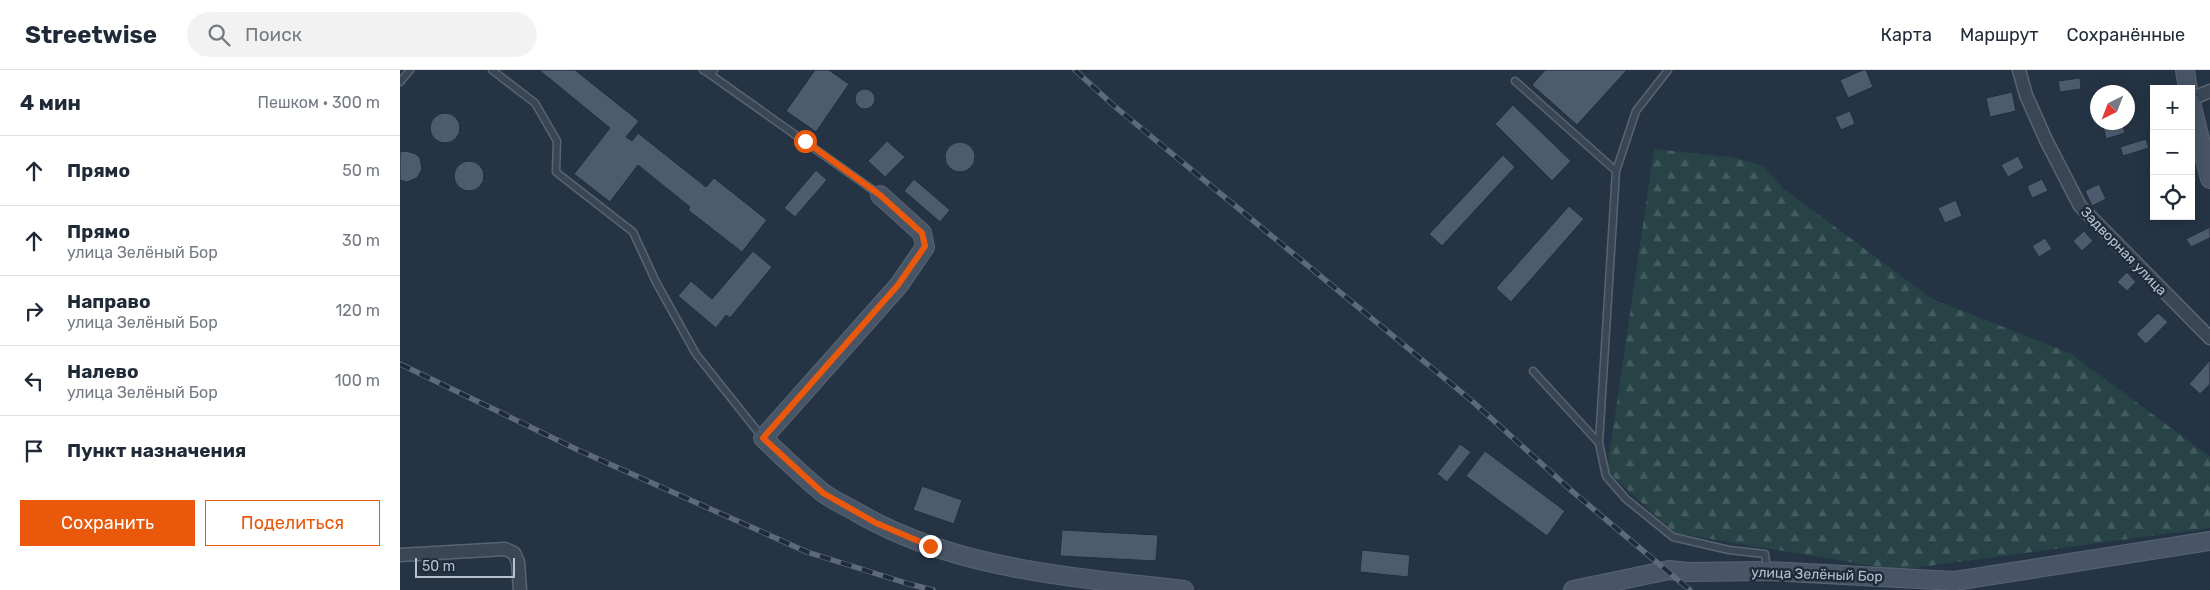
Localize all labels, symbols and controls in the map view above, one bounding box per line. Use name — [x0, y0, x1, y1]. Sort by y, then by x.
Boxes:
search box — [187, 12, 537, 57]
text: Streetwise — [25, 21, 157, 49]
icon: search — [205, 21, 233, 49]
text: Поиск — [245, 23, 302, 46]
text: Карта — [1881, 24, 1932, 46]
text: Маршрут — [1960, 24, 2039, 46]
text: Сохранённые — [2067, 24, 2185, 46]
north arrow — [2090, 85, 2135, 130]
map controls — [2150, 85, 2195, 220]
button: + — [2150, 85, 2195, 130]
text: 4 мин — [20, 90, 81, 115]
text: Пешком · 300 m — [258, 93, 380, 112]
route start — [794, 130, 817, 153]
button: − — [2150, 130, 2195, 175]
icon: ahead — [20, 157, 48, 185]
text: Прямо — [67, 159, 130, 182]
text: 50 m — [342, 161, 380, 180]
button: locate — [2150, 175, 2195, 220]
street label: Задворная улица — [2077, 203, 2170, 299]
text: Прямо — [67, 220, 130, 243]
icon: ahead — [20, 227, 48, 255]
text: 30 m — [342, 231, 380, 250]
text: улица Зелёный Бор — [67, 243, 218, 262]
text: Направо — [67, 290, 151, 313]
icon: right — [20, 297, 48, 325]
text: 120 m — [335, 301, 380, 320]
text: улица Зелёный Бор — [67, 313, 218, 332]
text: Налево — [67, 360, 139, 383]
icon: left — [20, 367, 48, 395]
text: 100 m — [335, 371, 380, 390]
text: улица Зелёный Бор — [67, 383, 218, 402]
icon: arrive — [20, 437, 48, 465]
text: Пункт назначения — [67, 439, 246, 462]
button: Сохранить — [20, 500, 195, 546]
button: Поделиться — [205, 500, 380, 546]
route end — [919, 535, 942, 558]
scale bar — [415, 555, 515, 578]
text: 50 m — [422, 558, 455, 575]
street label: улица Зелёный Бор — [1751, 564, 1883, 585]

